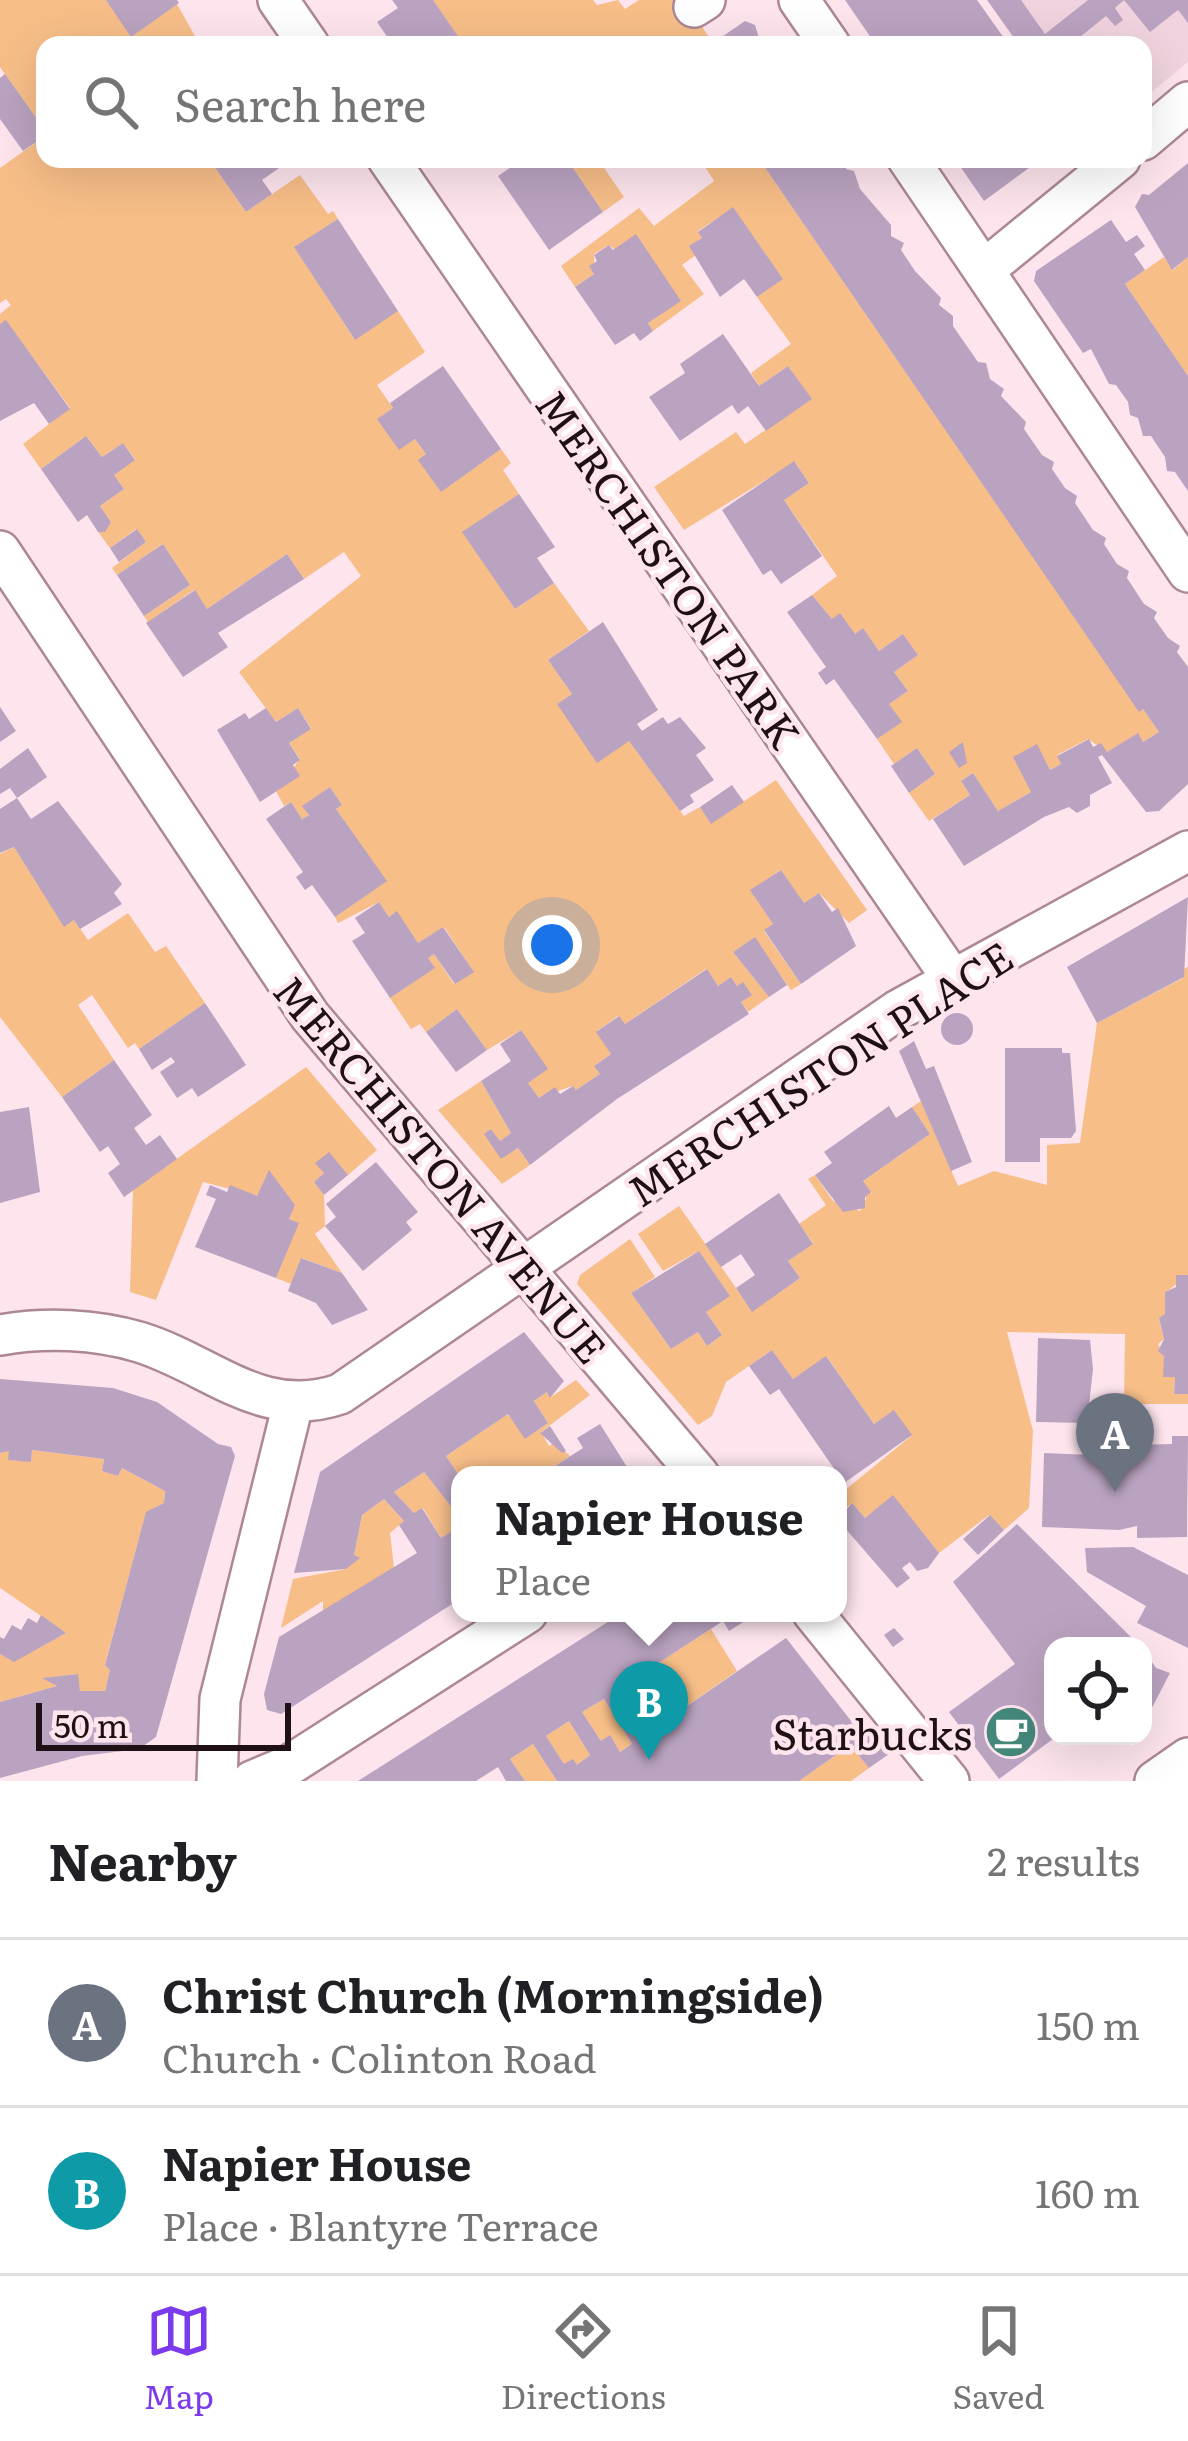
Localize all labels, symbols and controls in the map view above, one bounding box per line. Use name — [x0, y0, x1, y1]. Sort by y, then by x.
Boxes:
search box — [36, 36, 1152, 168]
icon: search — [78, 69, 144, 135]
text: Search here — [174, 69, 426, 136]
street label: MERCHISTON PARK — [523, 376, 817, 760]
your location — [522, 915, 582, 975]
street label: MERCHISTON PLACE — [614, 924, 1024, 1220]
street label: MERCHISTON AVENUE — [261, 960, 623, 1376]
pin: A — [1076, 1393, 1154, 1492]
popup — [451, 1466, 847, 1622]
text: Napier House — [494, 1482, 804, 1549]
text: Place — [494, 1549, 591, 1607]
map controls — [1044, 1637, 1152, 1745]
button: locate — [1044, 1637, 1152, 1745]
pin: B — [610, 1661, 688, 1760]
scale bar — [36, 1697, 291, 1750]
text: 50 m — [54, 1699, 128, 1748]
place label: Starbucks — [772, 1701, 972, 1763]
cafe icon: Starbucks — [983, 1704, 1039, 1760]
text: Nearby — [48, 1821, 237, 1897]
text: 2 results — [987, 1830, 1140, 1888]
text: Christ Church (Morningside) — [162, 1960, 824, 2027]
text: A — [72, 1994, 102, 2052]
text: 150 m — [1036, 1994, 1140, 2052]
text: Church · Colinton Road — [162, 2027, 597, 2085]
text: Napier House — [162, 2128, 472, 2195]
text: B — [74, 2162, 100, 2220]
text: 160 m — [1035, 2162, 1140, 2220]
text: Place · Blantyre Terrace — [162, 2195, 599, 2253]
tab: Map — [143, 2298, 214, 2419]
tab: Directions — [501, 2298, 666, 2419]
tab: Saved — [953, 2298, 1045, 2419]

